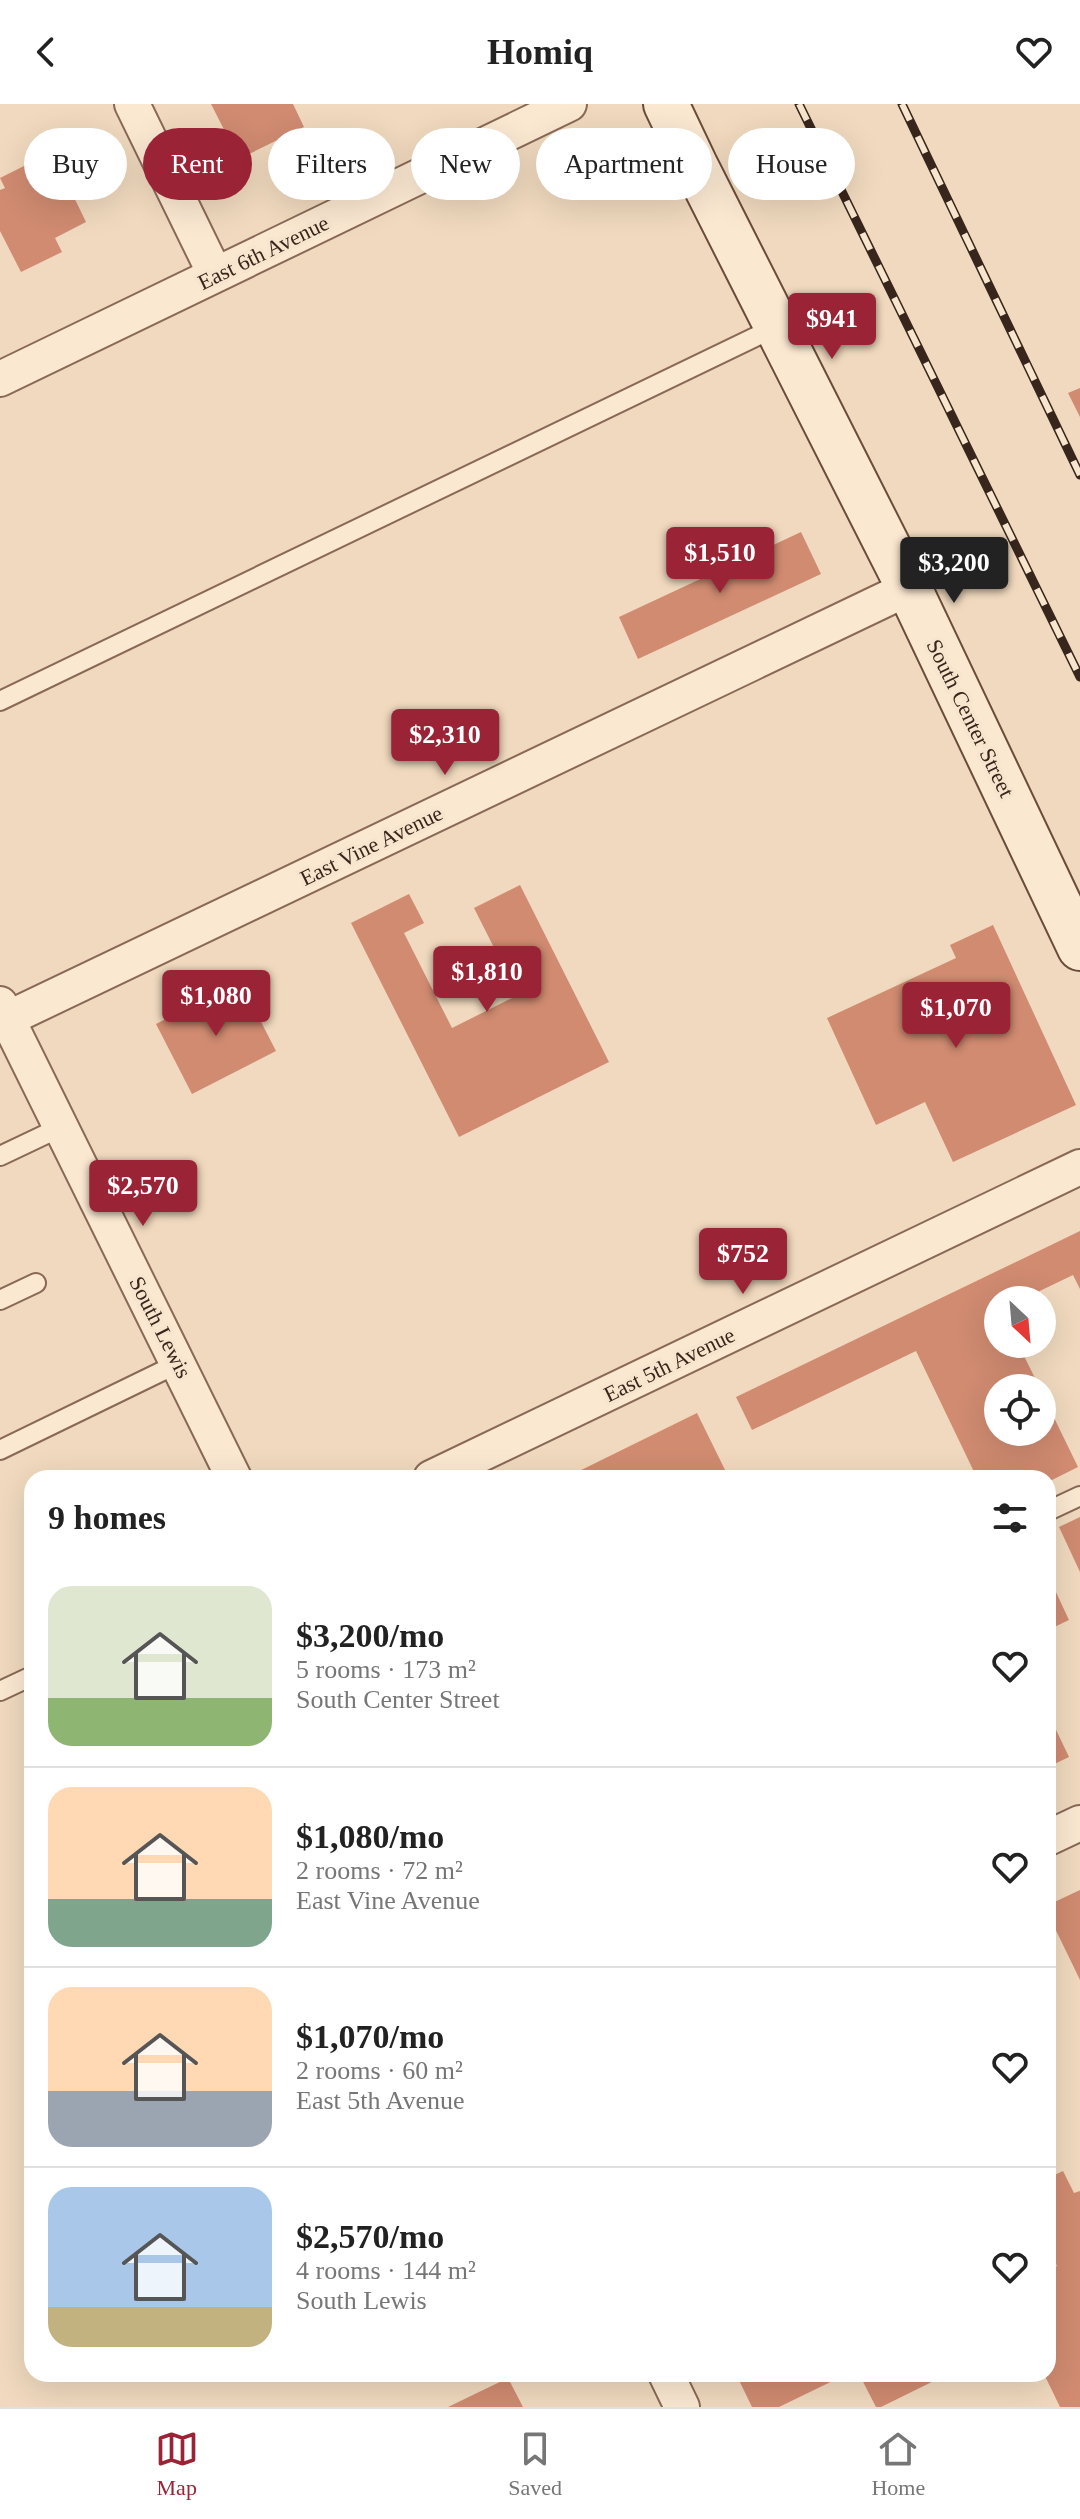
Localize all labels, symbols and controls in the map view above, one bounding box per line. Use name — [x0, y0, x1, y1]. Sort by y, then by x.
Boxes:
icon: back — [24, 30, 68, 74]
icon: heart — [1012, 30, 1056, 74]
text: Homiq — [487, 32, 593, 72]
chip: Buy — [24, 128, 127, 200]
chip: Rent — [143, 128, 252, 200]
chip: Filters — [268, 128, 395, 200]
chip: New — [411, 128, 520, 200]
chip: Apartment — [536, 128, 712, 200]
chip: House — [728, 128, 855, 200]
street label: East 6th Avenue — [194, 210, 333, 295]
pin: $941 — [785, 293, 879, 361]
text: $941 — [806, 304, 858, 333]
pin: $1,510 — [655, 527, 785, 595]
pin: $3,200 — [889, 537, 1019, 605]
text: $1,510 — [684, 538, 756, 567]
text: $3,200 — [918, 548, 990, 577]
street label: South Center Street — [922, 635, 1020, 801]
pin: $2,310 — [380, 709, 510, 777]
text: $2,310 — [409, 720, 481, 749]
street label: East Vine Avenue — [296, 800, 447, 891]
pin: $1,810 — [422, 946, 552, 1014]
text: $1,810 — [451, 957, 523, 986]
pin: $1,080 — [151, 970, 281, 1038]
text: $1,080 — [180, 981, 252, 1010]
pin: $1,070 — [891, 982, 1021, 1050]
text: $1,070 — [920, 993, 992, 1022]
pin: $2,570 — [78, 1160, 208, 1228]
text: $2,570 — [107, 1171, 179, 1200]
pin: $752 — [696, 1228, 790, 1296]
text: $752 — [717, 1239, 769, 1268]
street label: South Lewis — [124, 1272, 197, 1382]
north arrow — [984, 1286, 1056, 1358]
map controls — [984, 1286, 1056, 1446]
street label: East 5th Avenue — [600, 1322, 739, 1407]
button: locate — [984, 1374, 1056, 1446]
icon: filters — [988, 1496, 1032, 1540]
text: 9 homes — [48, 1499, 166, 1536]
text: $3,200/mo — [296, 1617, 444, 1654]
icon: home — [112, 1618, 208, 1714]
icon: heart — [988, 1644, 1032, 1688]
text: 5 rooms · 173 m² — [296, 1655, 476, 1684]
text: South Center Street — [296, 1685, 500, 1714]
text: $1,080/mo — [296, 1818, 444, 1855]
icon: home — [112, 1819, 208, 1915]
icon: heart — [988, 1845, 1032, 1889]
text: 2 rooms · 72 m² — [296, 1856, 463, 1885]
text: East Vine Avenue — [296, 1886, 480, 1915]
text: $1,070/mo — [296, 2018, 444, 2055]
icon: home — [112, 2019, 208, 2115]
icon: heart — [988, 2045, 1032, 2089]
text: 2 rooms · 60 m² — [296, 2056, 463, 2085]
text: East 5th Avenue — [296, 2086, 464, 2115]
text: $2,570/mo — [296, 2218, 444, 2255]
icon: home — [112, 2219, 208, 2315]
icon: heart — [988, 2245, 1032, 2289]
text: 4 rooms · 144 m² — [296, 2256, 476, 2285]
text: South Lewis — [296, 2286, 427, 2315]
tab: Map — [155, 2427, 199, 2501]
tab: Saved — [508, 2427, 562, 2501]
tab: Home — [871, 2427, 925, 2501]

